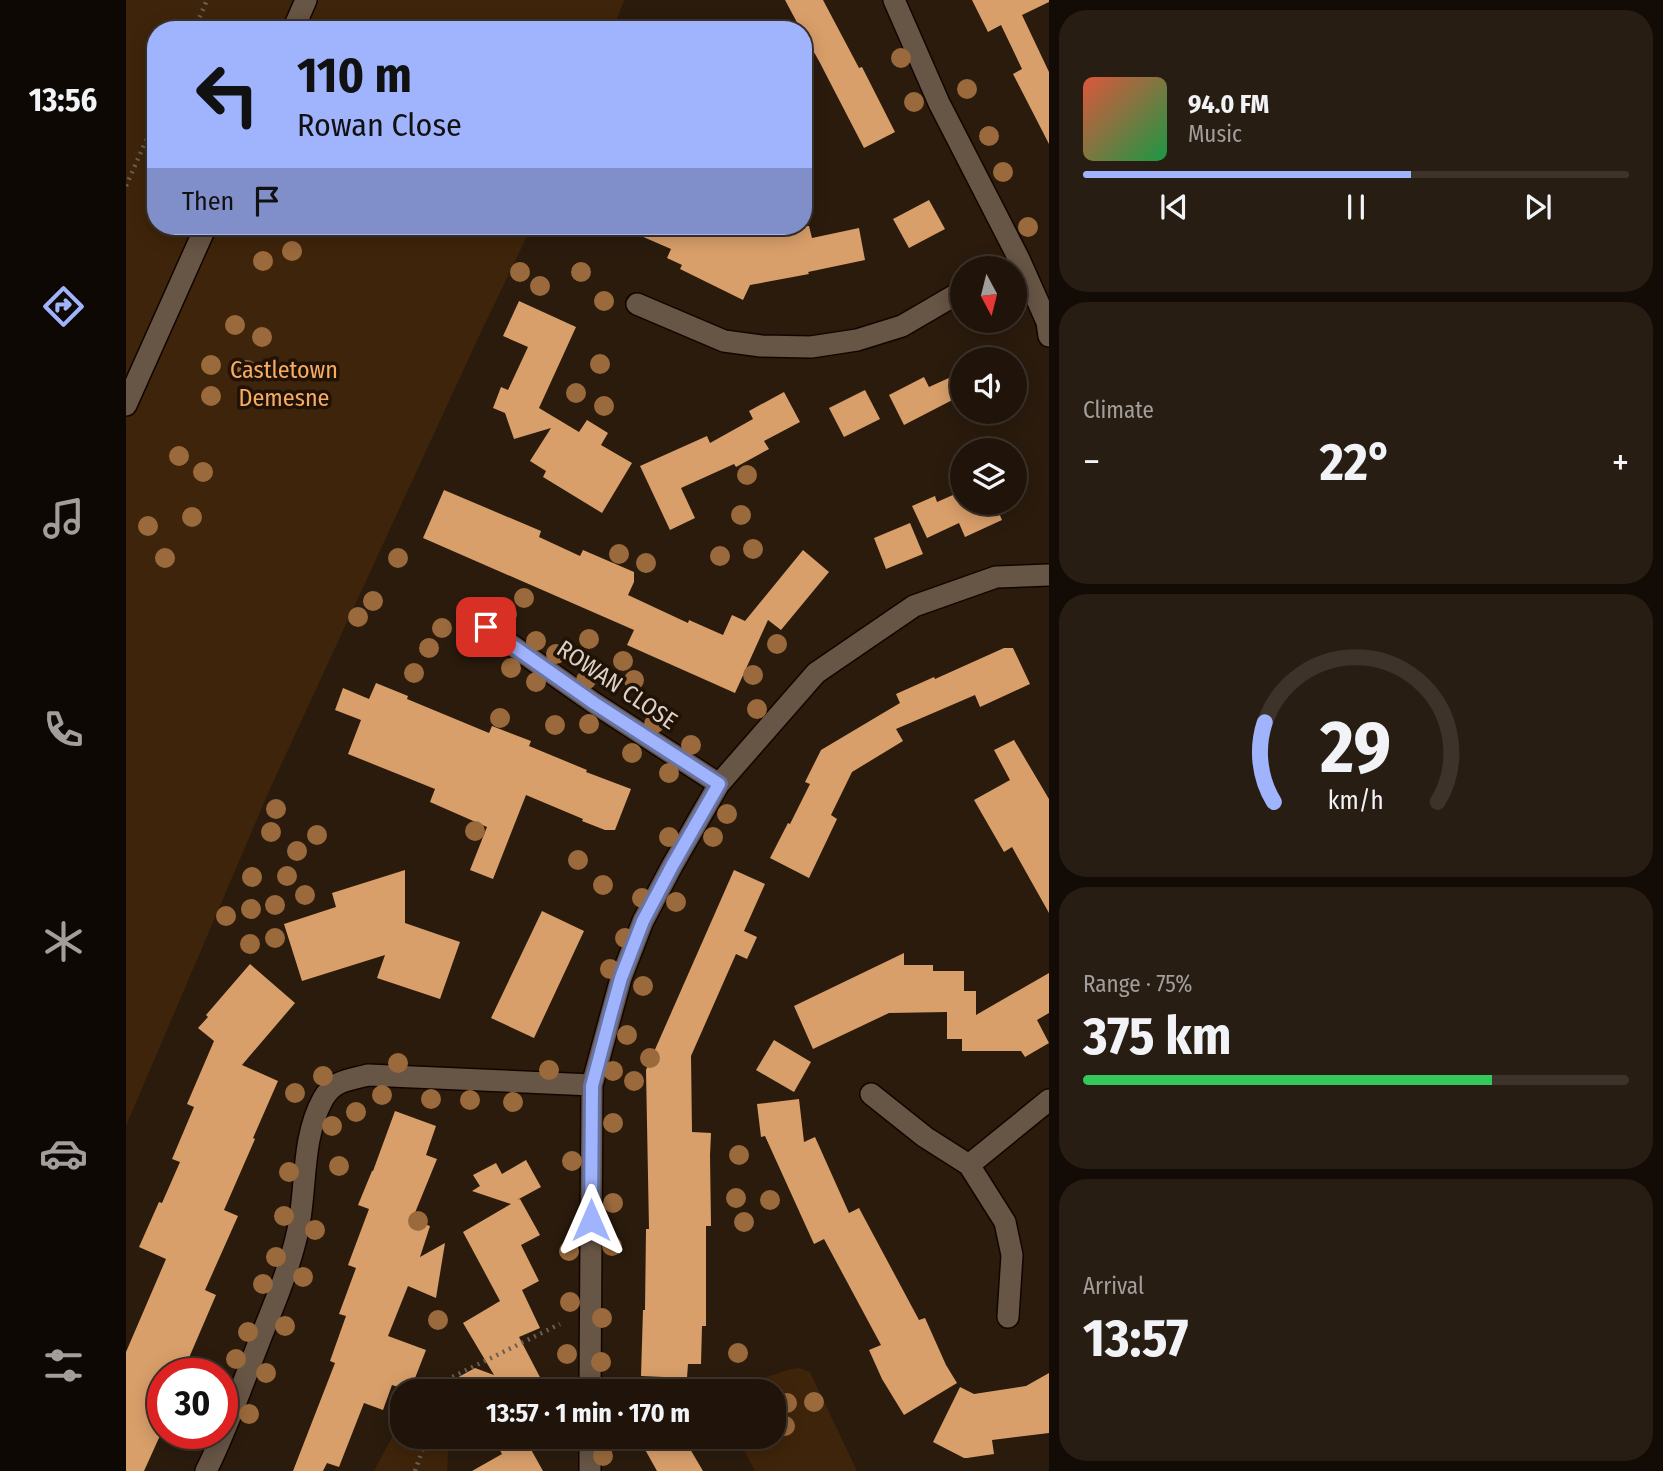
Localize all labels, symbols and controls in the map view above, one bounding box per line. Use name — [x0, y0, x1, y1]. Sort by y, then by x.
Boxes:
text: 110 m — [297, 46, 412, 105]
icon: left — [182, 49, 273, 140]
text: 13:56 — [29, 81, 97, 119]
text: 94.0 FM — [1188, 89, 1269, 120]
text: Rowan Close — [297, 106, 462, 144]
text: Music — [1188, 120, 1242, 148]
icon: arrive — [248, 182, 286, 220]
text: Then — [182, 186, 234, 217]
icon: previous — [1155, 188, 1193, 226]
icon: pause — [1337, 188, 1375, 226]
icon: next — [1519, 188, 1557, 226]
north arrow — [950, 256, 1027, 332]
map controls — [950, 256, 1027, 515]
icon: directions — [39, 282, 88, 331]
button: sound — [950, 347, 1027, 424]
park label: Castletown Demesne — [230, 356, 338, 412]
text: Climate — [1083, 396, 1154, 424]
text: 22° — [1320, 431, 1392, 494]
button: layers — [950, 438, 1027, 515]
text: − — [1083, 439, 1100, 485]
text: + — [1612, 439, 1629, 485]
icon: music — [39, 494, 88, 543]
pin — [456, 597, 516, 657]
icon: arrive — [467, 608, 505, 646]
street label: ROWAN CLOSE — [552, 635, 682, 735]
text: 29 — [1320, 704, 1391, 791]
icon: phone — [39, 705, 88, 754]
text: km/h — [1328, 785, 1384, 815]
icon: climate — [39, 917, 88, 966]
text: Range · 75% — [1083, 970, 1192, 998]
text: 375 km — [1083, 1005, 1231, 1068]
icon: car — [39, 1129, 88, 1178]
position arrow — [554, 1183, 628, 1257]
text: Arrival — [1083, 1272, 1144, 1300]
text: 13:57 — [1083, 1307, 1188, 1370]
icon: filters — [39, 1341, 88, 1390]
speed limit sign: 30 — [147, 1358, 238, 1449]
text: 13:57 · 1 min · 170 m — [486, 1398, 690, 1429]

